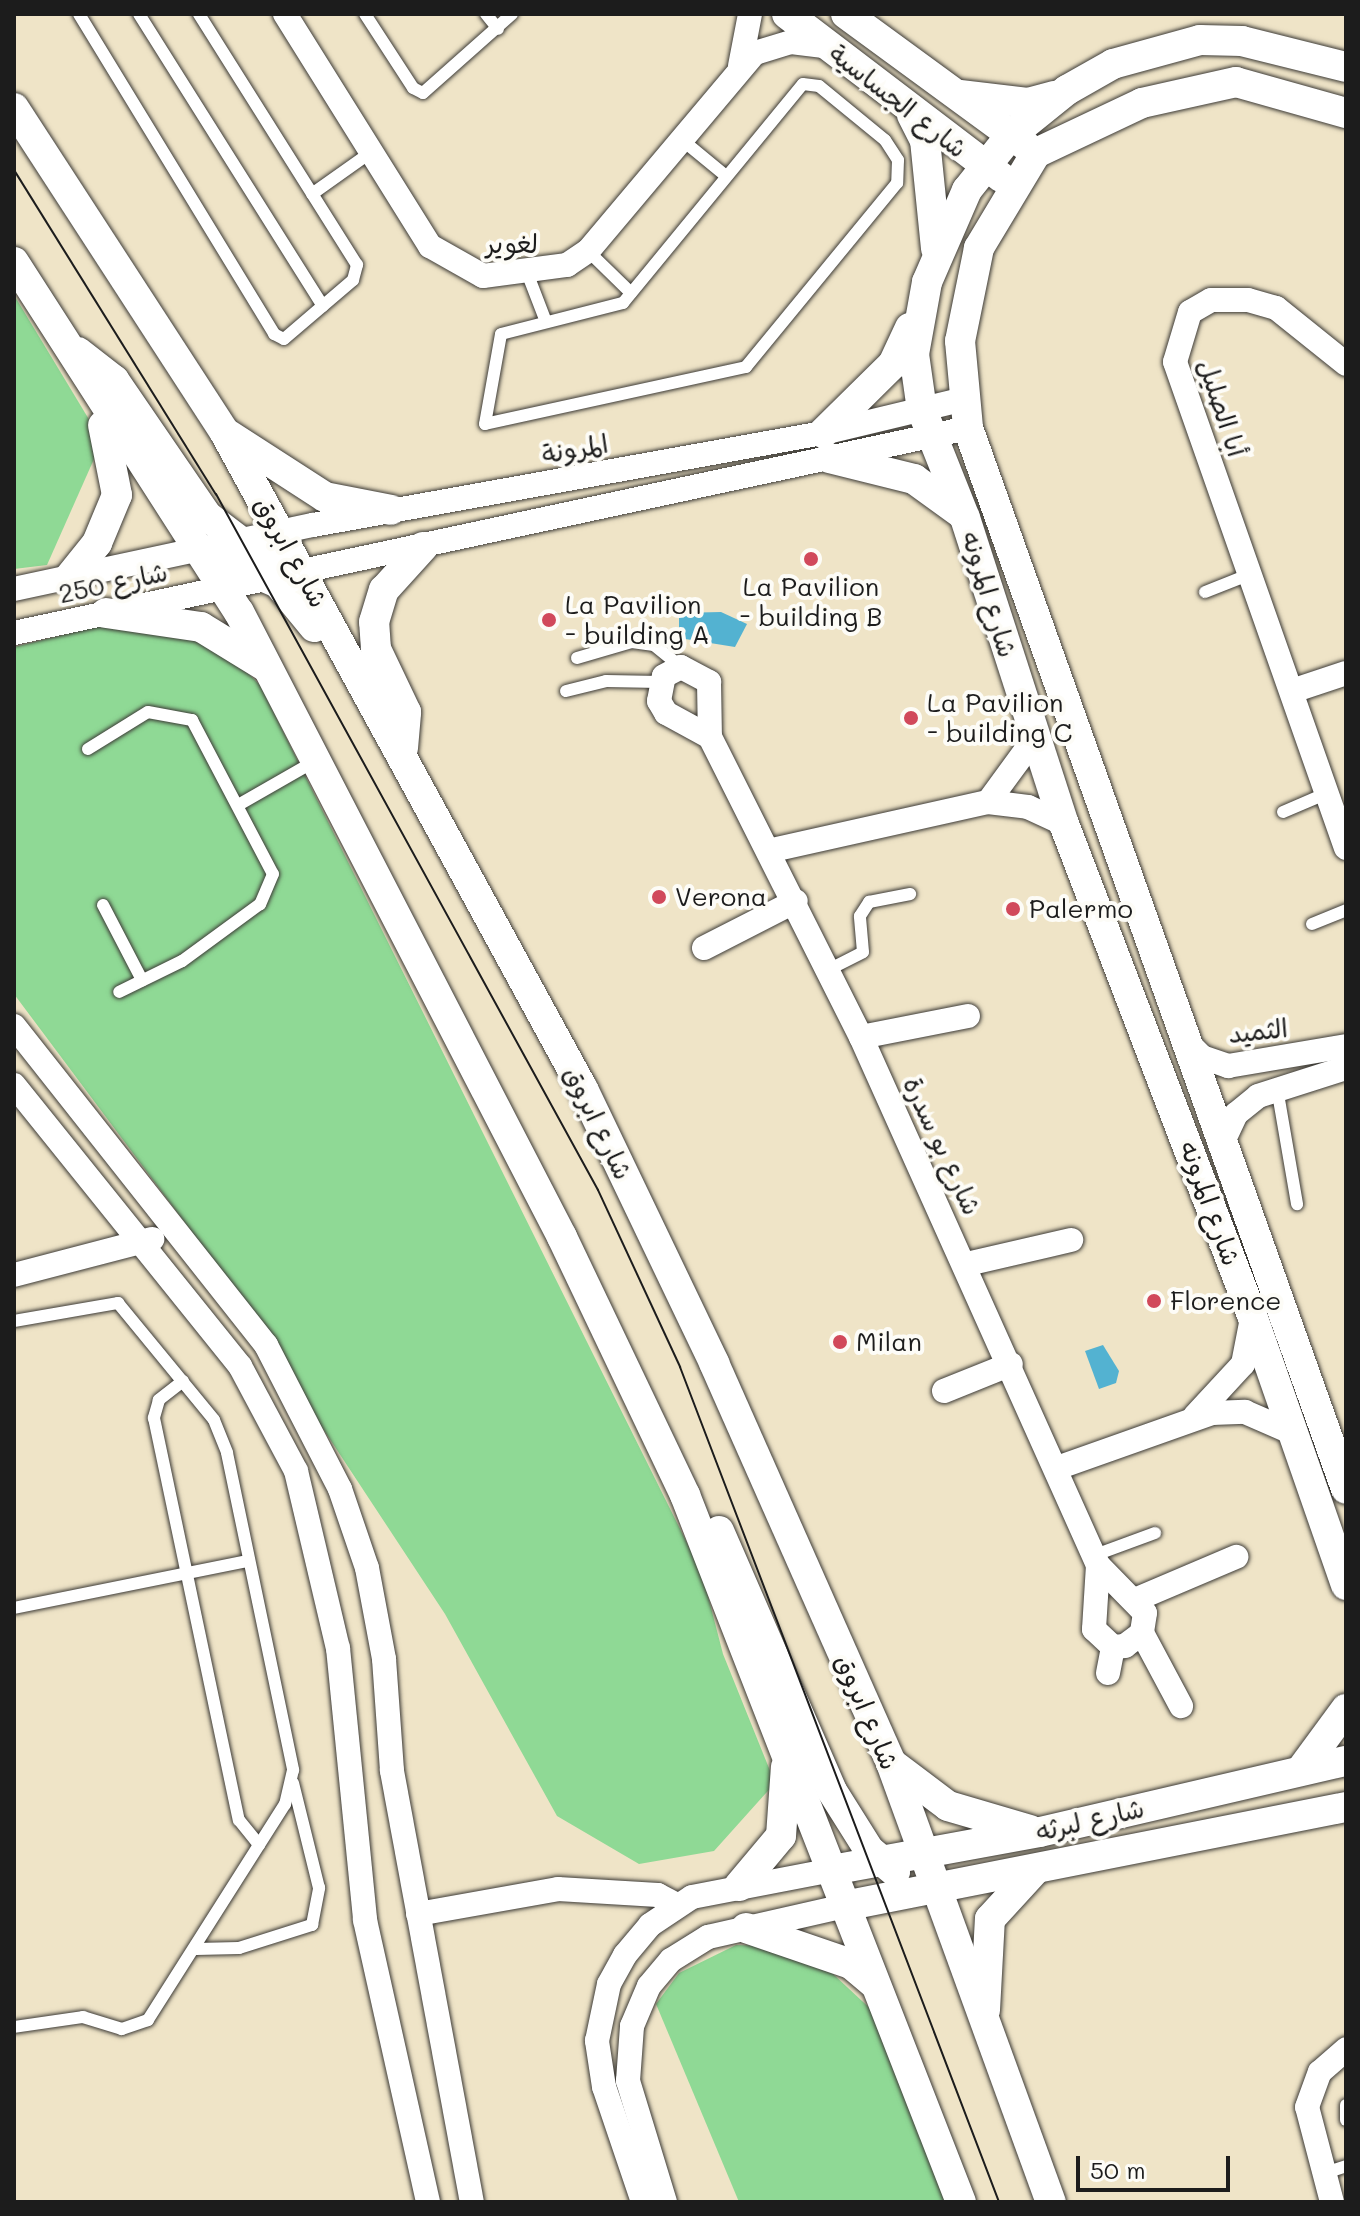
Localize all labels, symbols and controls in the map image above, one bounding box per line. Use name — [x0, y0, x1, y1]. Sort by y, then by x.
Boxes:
street label: شارع الجساسية — [823, 38, 973, 164]
street label: لغوير — [486, 228, 538, 260]
street label: أبا الصليل — [1192, 355, 1252, 461]
street label: المرونة — [539, 428, 611, 470]
street label: شارع ابروق — [248, 491, 334, 613]
street label: شارع المرونه — [955, 527, 1023, 661]
marker: La Pavilion - building B — [802, 550, 820, 568]
street label: شارع 250 — [56, 556, 170, 610]
place label: La Pavilion - building B — [740, 571, 882, 632]
place label: La Pavilion - building A — [565, 589, 710, 650]
marker: La Pavilion - building A — [540, 611, 558, 629]
place label: La Pavilion - building C — [927, 687, 1072, 748]
marker: La Pavilion - building C — [902, 709, 920, 727]
place label: Verona — [675, 881, 767, 913]
marker: Verona — [650, 888, 668, 906]
place label: Palermo — [1029, 893, 1133, 925]
marker: Palermo — [1004, 900, 1022, 918]
street label: الثميد — [1227, 1012, 1289, 1050]
street label: شارع ابروق — [557, 1061, 639, 1185]
street label: شارع بو سدرة — [896, 1072, 988, 1220]
street label: شارع المرونه — [1173, 1136, 1247, 1270]
place label: Florence — [1170, 1285, 1281, 1317]
marker: Florence — [1145, 1292, 1163, 1310]
place label: Milan — [856, 1326, 922, 1358]
marker: Milan — [831, 1333, 849, 1351]
street label: شارع ابروق — [829, 1650, 905, 1774]
street label: شارع لبرثه — [1033, 1792, 1147, 1848]
scale bar — [1080, 2140, 1234, 2190]
text: 50 m — [1090, 2154, 1146, 2185]

